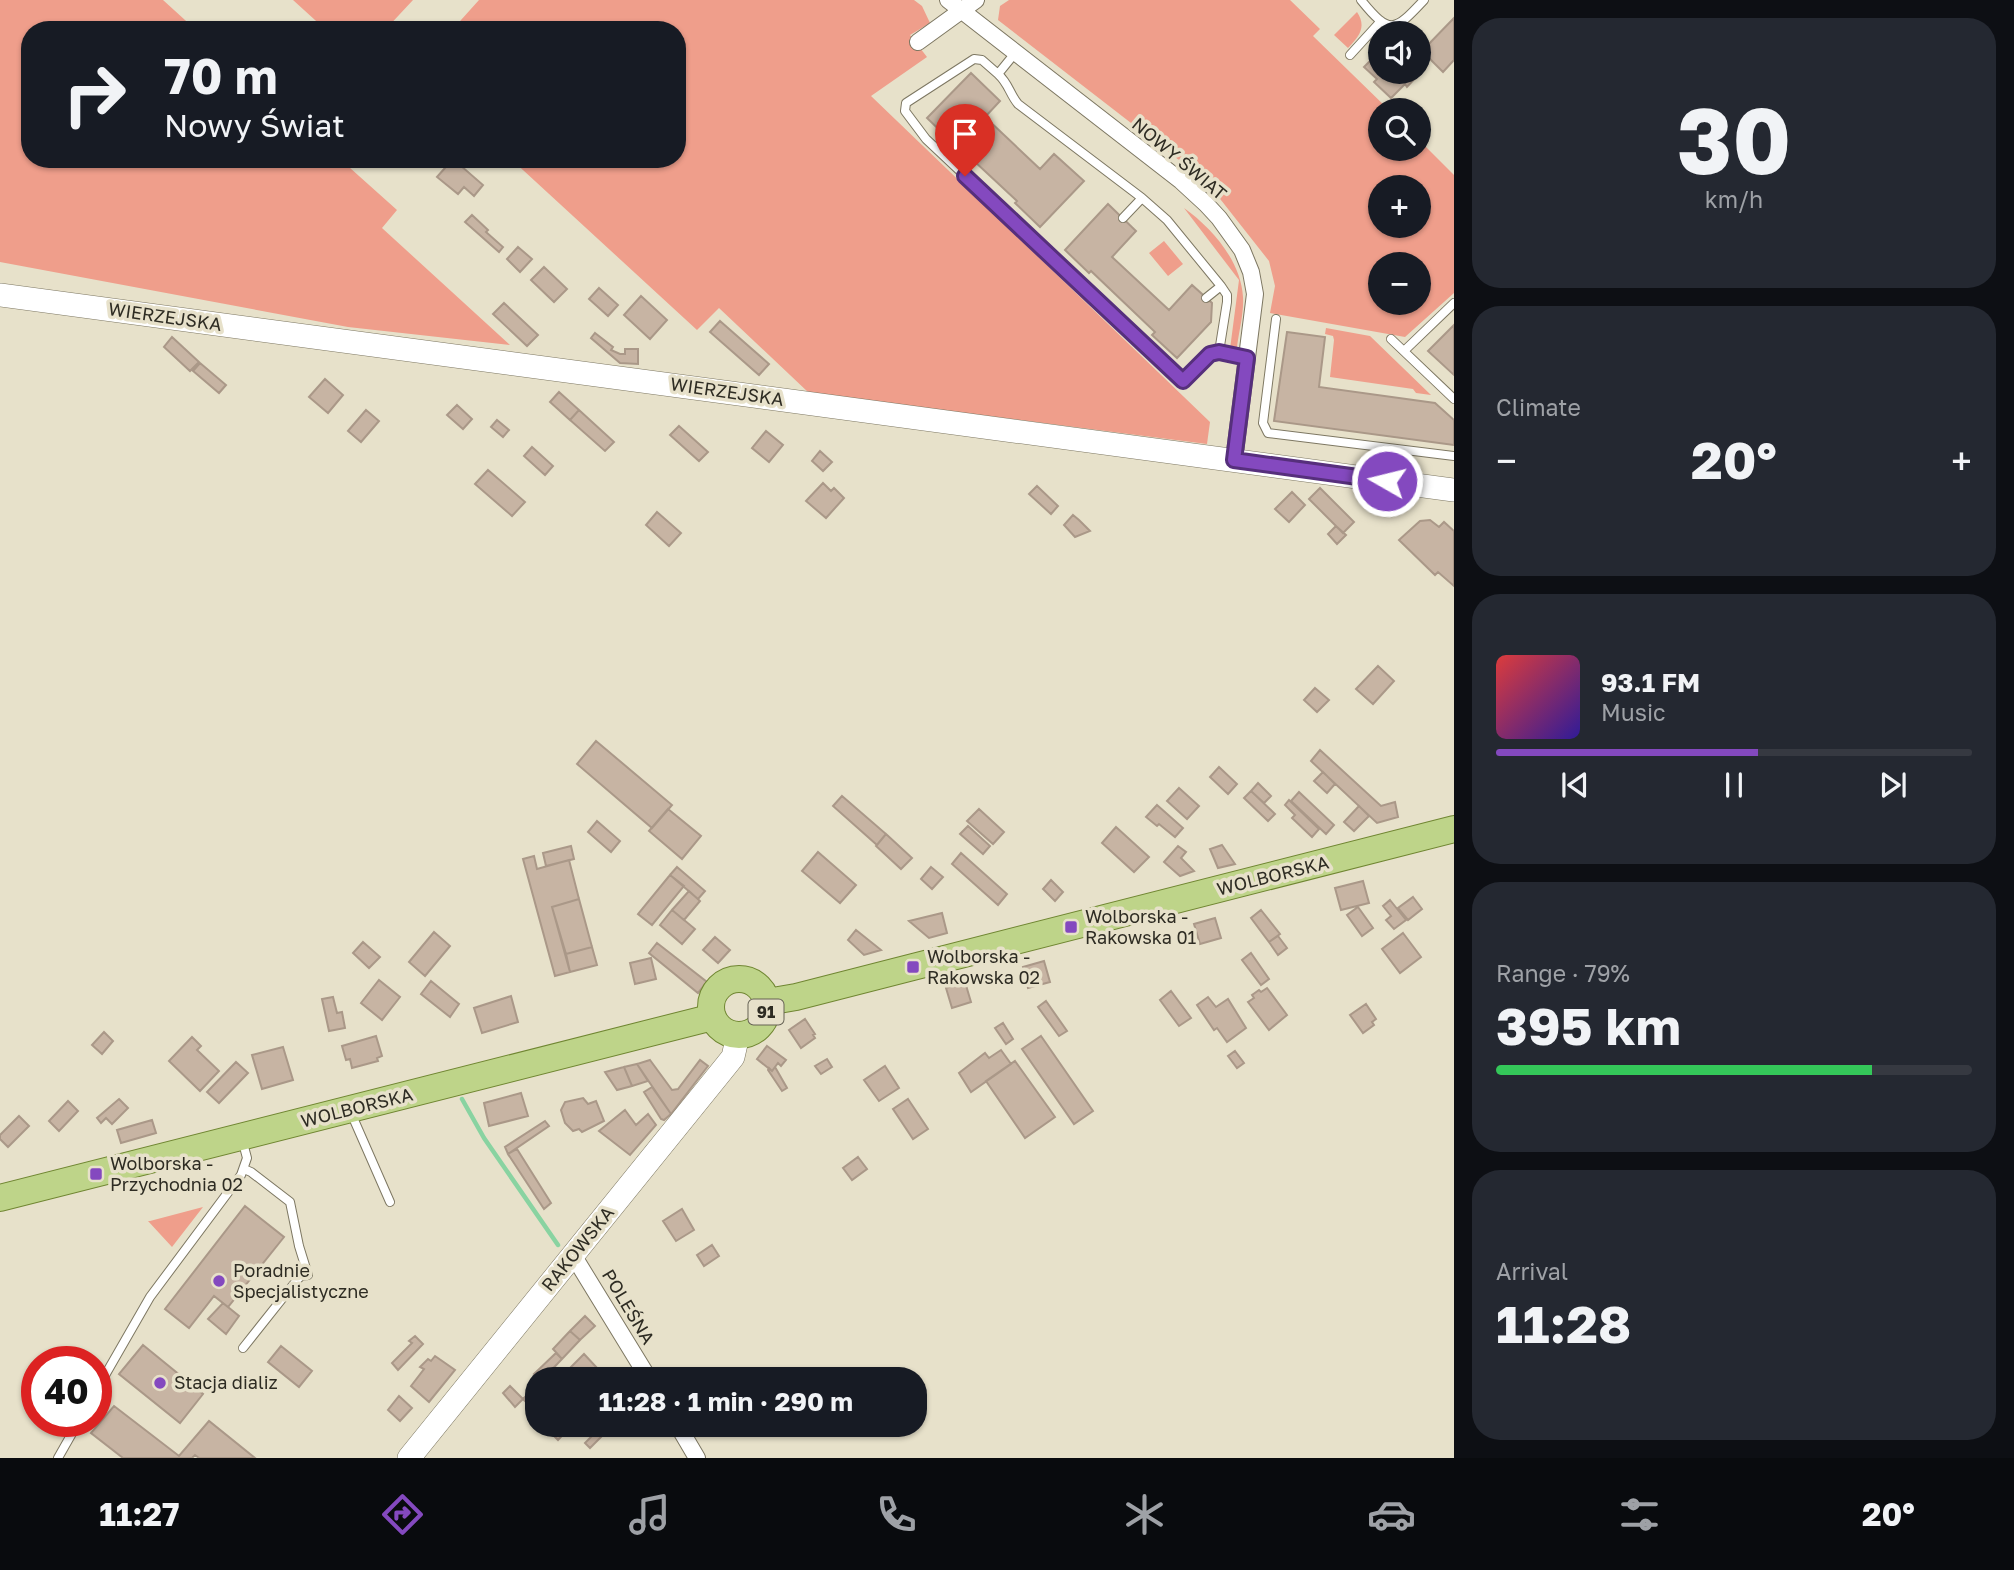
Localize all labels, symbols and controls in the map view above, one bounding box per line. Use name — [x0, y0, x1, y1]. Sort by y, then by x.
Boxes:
map controls — [1368, 21, 1431, 315]
button: sound — [1368, 21, 1431, 84]
text: 70 m — [164, 46, 278, 105]
icon: right — [49, 49, 140, 140]
text: 30 — [1677, 85, 1791, 194]
button: search — [1368, 98, 1431, 161]
pin — [935, 104, 995, 176]
text: Nowy Świat — [164, 106, 345, 144]
street label: NOWY ŚWIAT — [1128, 112, 1231, 204]
icon: arrive — [946, 115, 984, 153]
button: + — [1368, 175, 1431, 238]
text: km/h — [1705, 185, 1763, 213]
button: − — [1368, 252, 1431, 315]
street label: WIERZEJSKA — [107, 297, 223, 335]
street label: WIERZEJSKA — [669, 372, 785, 410]
text: Climate — [1496, 393, 1581, 421]
text: 20° — [1691, 428, 1777, 490]
text: − — [1496, 438, 1517, 483]
text: + — [1951, 438, 1972, 483]
position arrow — [1350, 444, 1424, 518]
text: 93.1 FM — [1601, 667, 1700, 698]
text: Music — [1601, 698, 1666, 726]
icon: previous — [1556, 766, 1594, 804]
icon: pause — [1715, 766, 1753, 804]
icon: next — [1874, 766, 1912, 804]
street label: WOLBORSKA — [1215, 850, 1331, 900]
place label: Wolborska - Rakowska 01 — [1085, 905, 1197, 948]
marker: Wolborska - Rakowska 01 — [1063, 919, 1079, 935]
place label: Wolborska - Rakowska 02 — [927, 945, 1040, 988]
marker: Wolborska - Rakowska 02 — [905, 959, 921, 975]
text: Range · 79% — [1496, 959, 1630, 987]
text: 395 km — [1496, 994, 1681, 1056]
road number: 91 — [748, 1000, 784, 1024]
street label: WOLBORSKA — [299, 1082, 415, 1132]
place label: Wolborska - Przychodnia 02 — [110, 1152, 243, 1195]
marker: Wolborska - Przychodnia 02 — [88, 1166, 104, 1182]
street label: RAKOWSKA — [536, 1201, 618, 1295]
text: Arrival — [1496, 1257, 1568, 1285]
place label: Poradnie Specjalistyczne — [233, 1259, 369, 1302]
street label: POLEŚNA — [598, 1265, 660, 1348]
marker: Poradnie Specjalistyczne — [211, 1273, 227, 1289]
text: 11:28 — [1496, 1292, 1631, 1354]
speed limit sign: 40 — [21, 1346, 112, 1437]
place label: Stacja dializ — [174, 1371, 278, 1393]
marker: Stacja dializ — [152, 1375, 168, 1391]
text: 11:28 · 1 min · 290 m — [599, 1386, 853, 1417]
icon: directions — [378, 1490, 427, 1539]
icon: music — [625, 1490, 674, 1539]
icon: phone — [872, 1490, 921, 1539]
icon: climate — [1120, 1490, 1169, 1539]
icon: car — [1367, 1490, 1416, 1539]
icon: filters — [1615, 1490, 1664, 1539]
text: 11:27 — [99, 1495, 179, 1533]
text: 20° — [1862, 1495, 1915, 1533]

